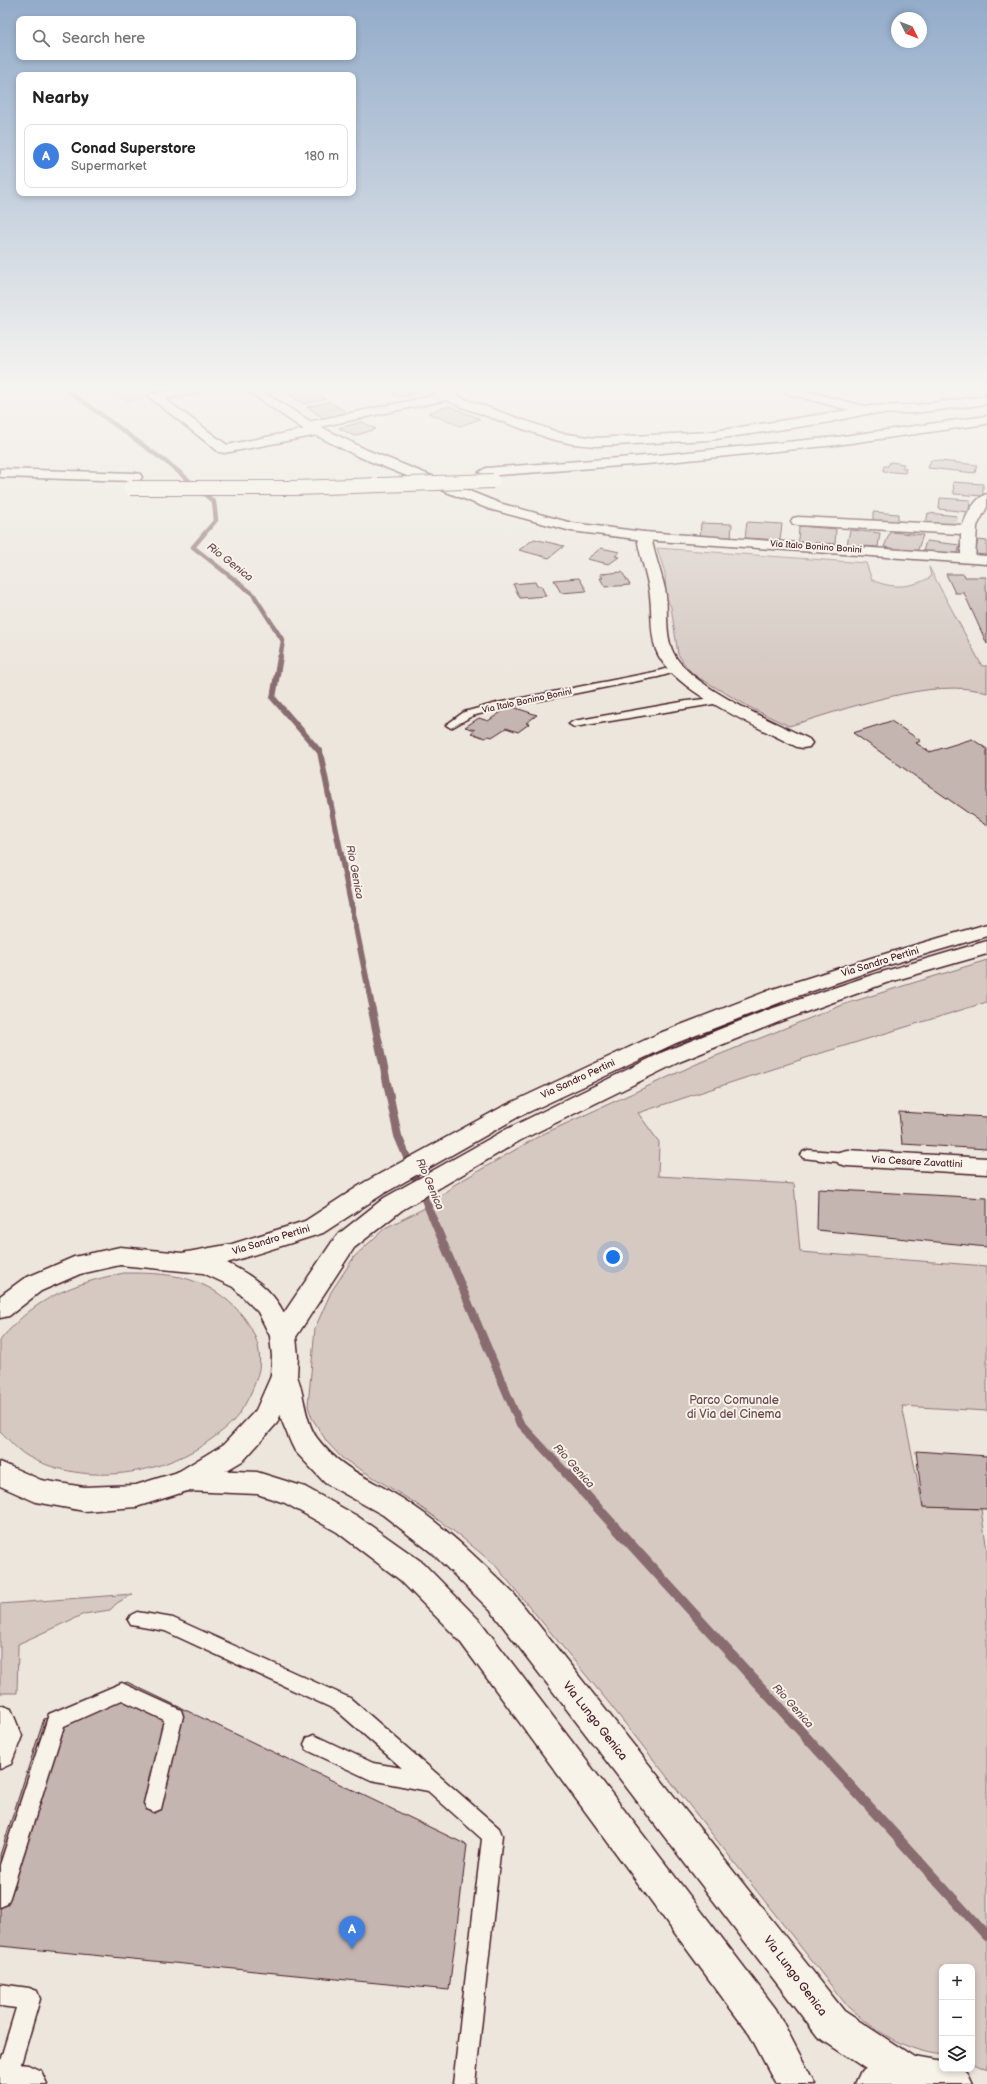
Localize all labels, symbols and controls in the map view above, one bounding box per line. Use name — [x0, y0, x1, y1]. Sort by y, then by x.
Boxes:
north arrow — [891, 12, 927, 48]
search box — [16, 16, 356, 60]
icon: search — [30, 27, 52, 49]
text: Search here — [62, 29, 145, 48]
text: Nearby — [32, 88, 89, 108]
text: Conad Superstore — [71, 139, 196, 158]
text: A — [42, 148, 50, 164]
text: 180 m — [304, 148, 339, 164]
text: Supermarket — [71, 158, 147, 174]
street label: Via Italo Bonino Bonini — [770, 538, 862, 556]
water label: Rio Genica — [204, 540, 256, 584]
street label: Via Italo Bonino Bonini — [481, 686, 573, 716]
water label: Rio Genica — [343, 844, 367, 900]
street label: Via Sandro Pertini — [840, 944, 920, 980]
street label: Via Sandro Pertini — [539, 1057, 617, 1101]
street label: Via Cesare Zavattini — [871, 1154, 963, 1170]
water label: Rio Genica — [413, 1156, 447, 1212]
street label: Via Sandro Pertini — [231, 1222, 311, 1258]
your location — [603, 1247, 623, 1267]
park label: Parco Comunale di Via del Cinema — [687, 1393, 782, 1422]
water label: Rio Genica — [551, 1441, 597, 1491]
street label: Via Lungo Genica — [559, 1678, 631, 1764]
water label: Rio Genica — [770, 1681, 816, 1731]
pin: A — [339, 1916, 365, 1949]
street label: Via Lungo Genica — [760, 1933, 830, 2019]
map controls — [939, 1964, 975, 2072]
button: + — [939, 1964, 975, 2000]
button: − — [939, 2000, 975, 2036]
button: layers — [939, 2036, 975, 2072]

